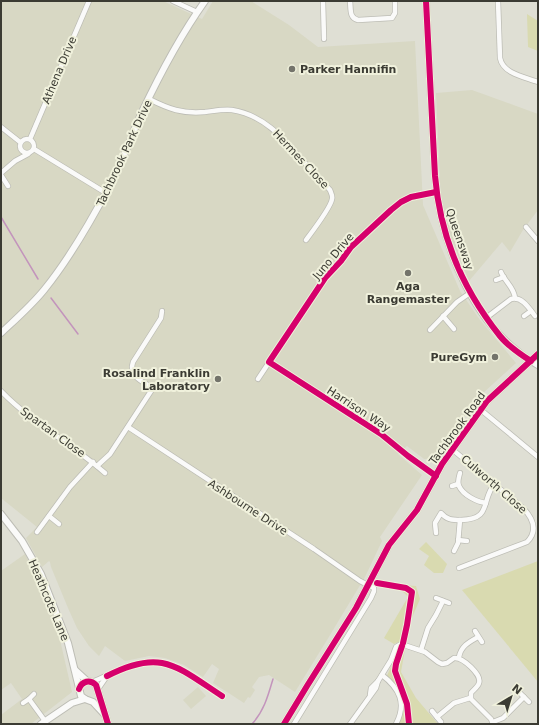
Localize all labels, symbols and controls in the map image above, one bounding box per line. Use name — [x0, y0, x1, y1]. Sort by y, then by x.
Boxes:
street label: Athena Drive — [39, 34, 80, 106]
place label: Parker Hannifin — [300, 63, 396, 76]
marker: Parker Hannifin — [287, 64, 297, 74]
street label: Tachbrook Park Drive — [94, 98, 155, 209]
street label: Hermes Close — [270, 127, 331, 192]
street label: Queensway — [443, 207, 476, 272]
street label: Juno Drive — [310, 230, 357, 283]
marker: Aga Rangemaster — [403, 268, 413, 278]
place label: Aga Rangemaster — [367, 280, 450, 306]
place label: PureGym — [431, 351, 487, 364]
marker: PureGym — [490, 352, 500, 362]
place label: Rosalind Franklin Laboratory — [103, 367, 210, 393]
marker: Rosalind Franklin Laboratory — [213, 374, 223, 384]
street label: Harrison Way — [324, 384, 393, 435]
street label: Tachbrook Road — [426, 389, 488, 468]
street label: Spartan Close — [18, 405, 88, 460]
street label: Culworth Close — [458, 452, 529, 517]
street label: Ashbourne Drive — [206, 477, 290, 538]
street label: Heathcote Lane — [26, 558, 72, 643]
north arrow — [491, 677, 531, 717]
text: N — [509, 682, 524, 697]

